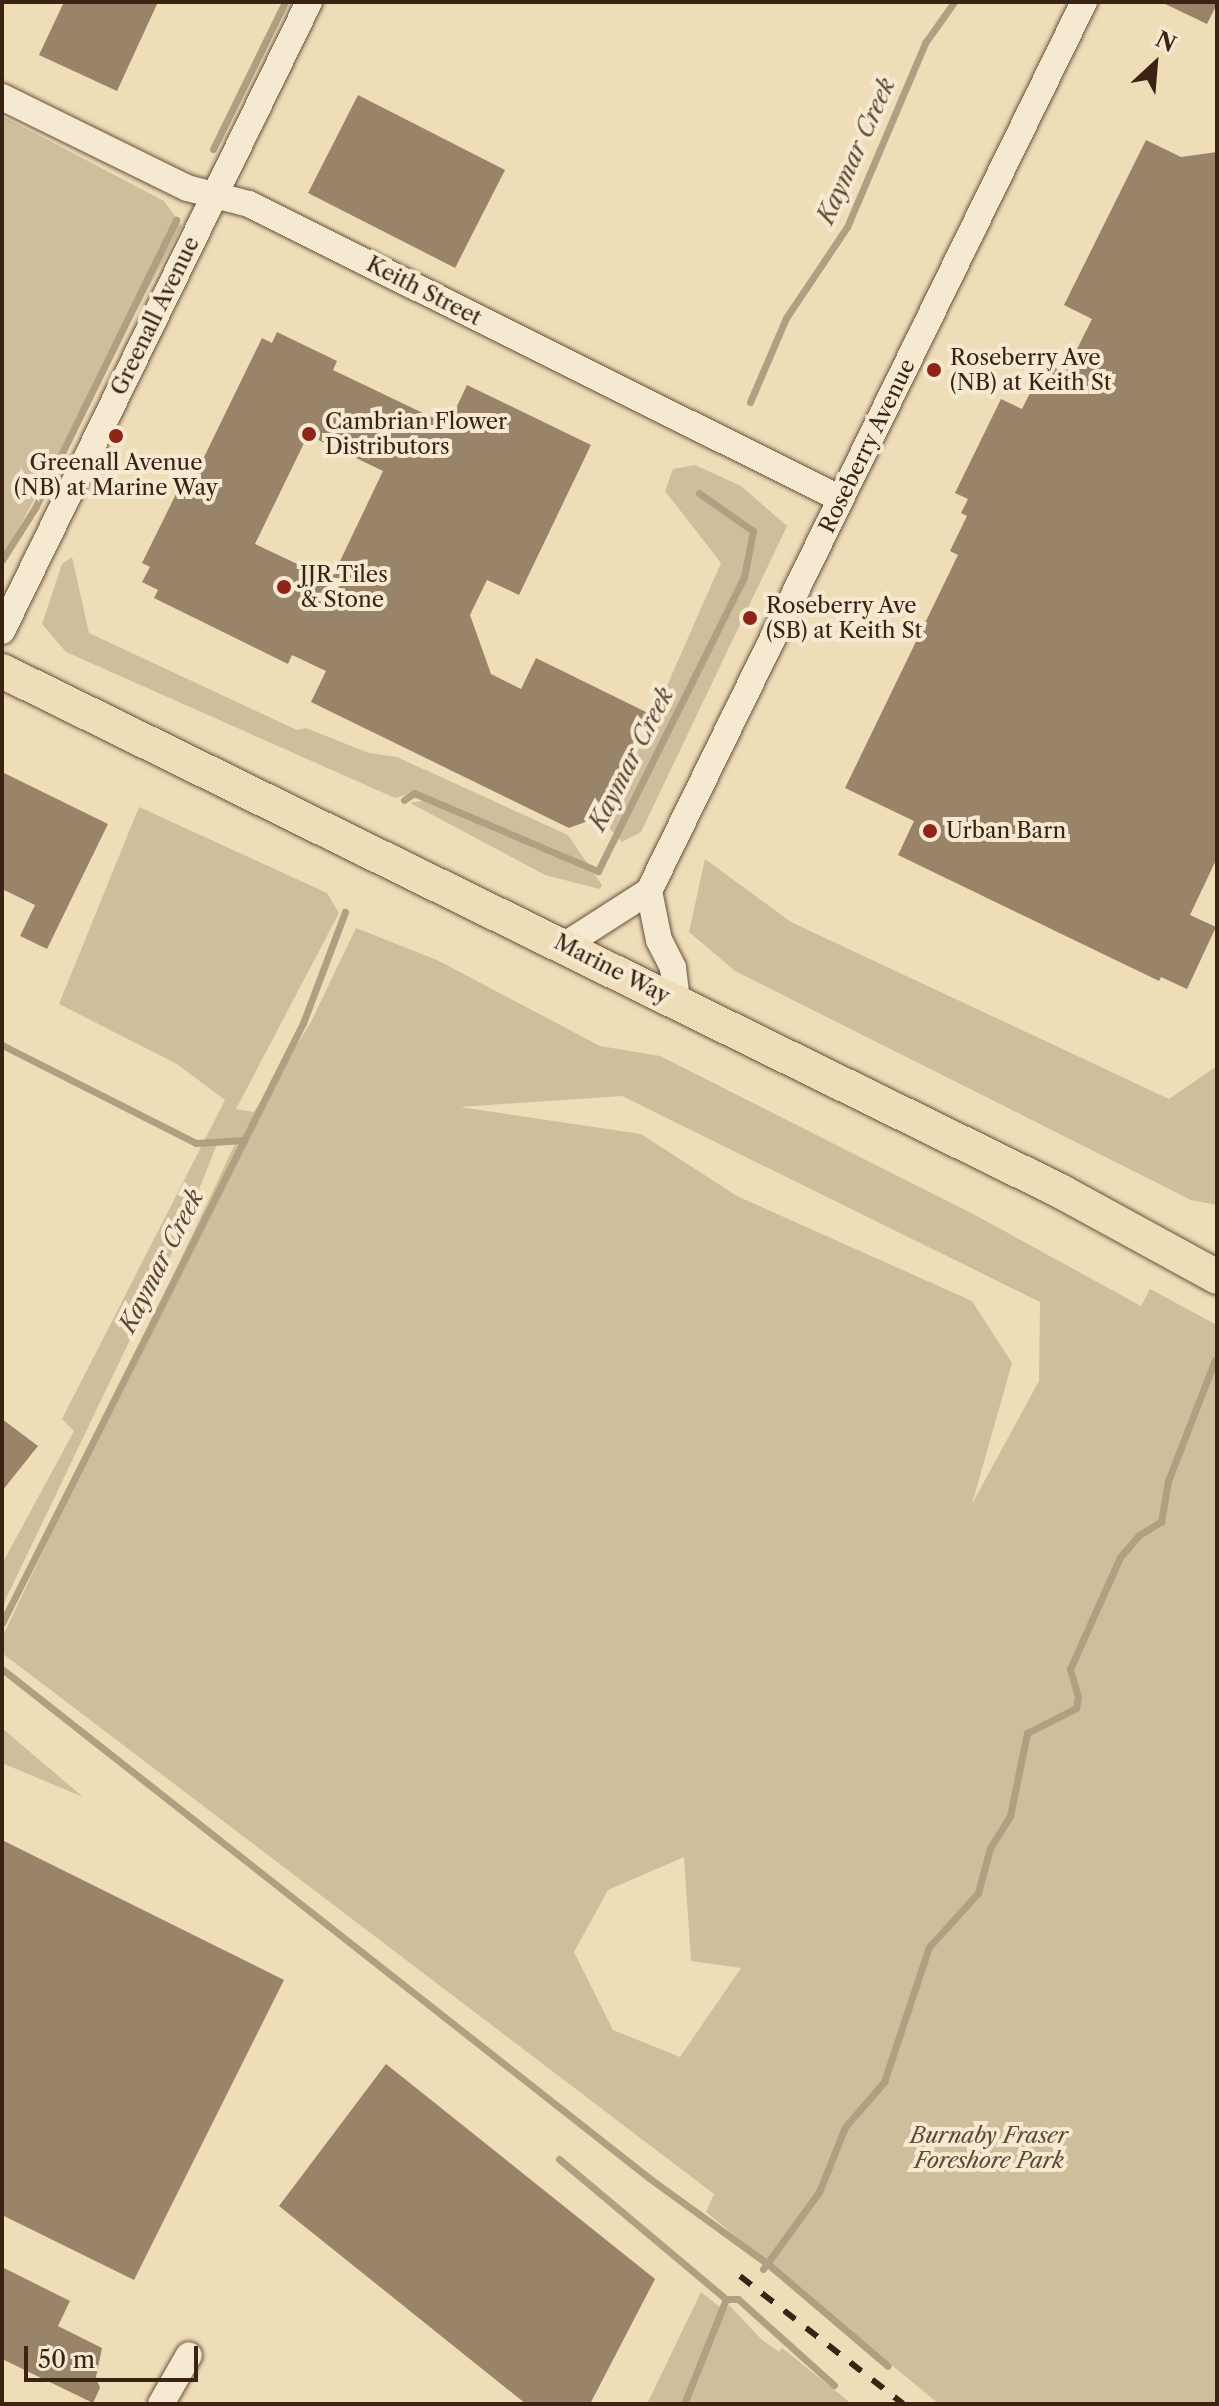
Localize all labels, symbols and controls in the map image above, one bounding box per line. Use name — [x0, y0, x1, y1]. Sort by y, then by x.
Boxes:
north arrow — [1115, 24, 1195, 104]
text: N — [1151, 26, 1180, 58]
water label: Kaymar Creek — [811, 74, 901, 228]
street label: Greenall Avenue — [105, 232, 205, 400]
street label: Keith Street — [362, 251, 486, 331]
place label: Roseberry Ave (NB) at Keith St — [950, 344, 1112, 396]
street label: Roseberry Avenue — [813, 354, 921, 538]
marker: Roseberry Ave (NB) at Keith St — [925, 361, 943, 379]
place label: Cambrian Flower Distributors — [325, 408, 507, 460]
marker: Cambrian Flower Distributors — [300, 425, 318, 443]
marker: Greenall Avenue (NB) at Marine Way — [107, 427, 125, 445]
place label: Greenall Avenue (NB) at Marine Way — [14, 449, 218, 500]
place label: JJR Tiles & Stone — [300, 561, 389, 612]
marker: JJR Tiles & Stone — [275, 578, 293, 596]
place label: Roseberry Ave (SB) at Keith St — [766, 592, 922, 644]
marker: Roseberry Ave (SB) at Keith St — [741, 609, 759, 627]
water label: Kaymar Creek — [583, 683, 679, 835]
place label: Urban Barn — [946, 818, 1066, 844]
marker: Urban Barn — [921, 822, 939, 840]
street label: Marine Way — [549, 928, 675, 1010]
water label: Kaymar Creek — [113, 1185, 209, 1337]
park label: Burnaby Fraser Foreshore Park — [910, 2122, 1068, 2174]
scale bar — [28, 2330, 202, 2380]
text: 50 m — [38, 2345, 95, 2374]

